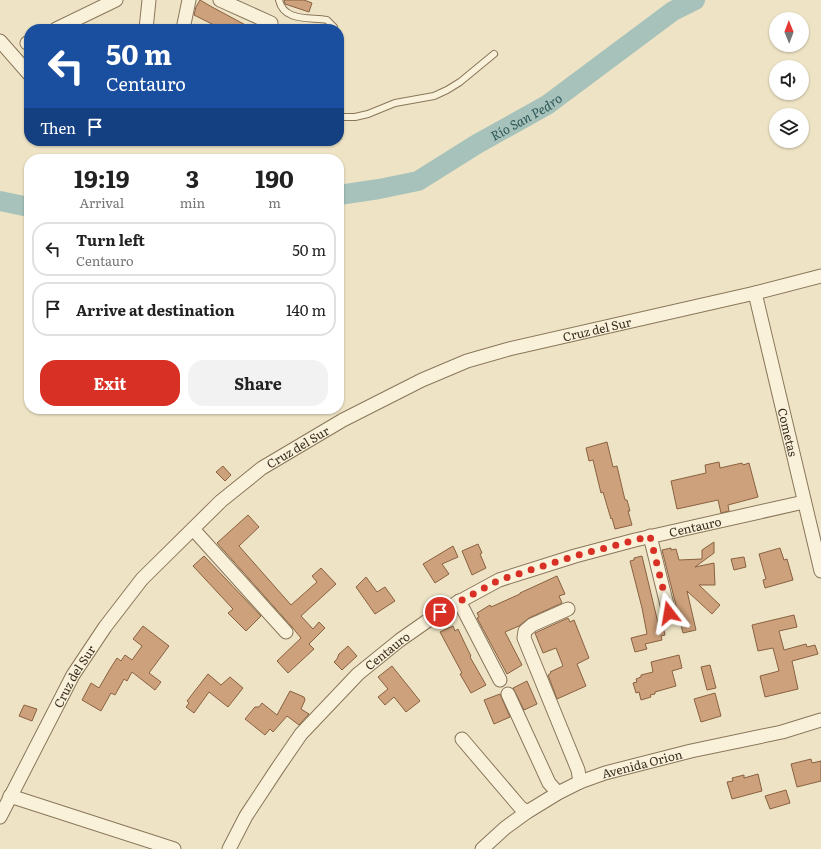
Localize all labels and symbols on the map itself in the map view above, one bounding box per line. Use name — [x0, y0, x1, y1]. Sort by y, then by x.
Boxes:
north arrow — [769, 12, 809, 52]
water label: Río San Pedro — [487, 88, 565, 144]
street label: Cruz del Sur — [561, 312, 633, 346]
street label: Cometas — [774, 406, 803, 459]
street label: Cruz del Sur — [263, 421, 333, 472]
street label: Centauro — [667, 512, 723, 541]
position arrow — [648, 592, 690, 634]
pin — [423, 595, 457, 629]
street label: Centauro — [361, 627, 413, 674]
street label: Cruz del Sur — [49, 641, 100, 711]
street label: Avenida Orion — [600, 745, 684, 782]

